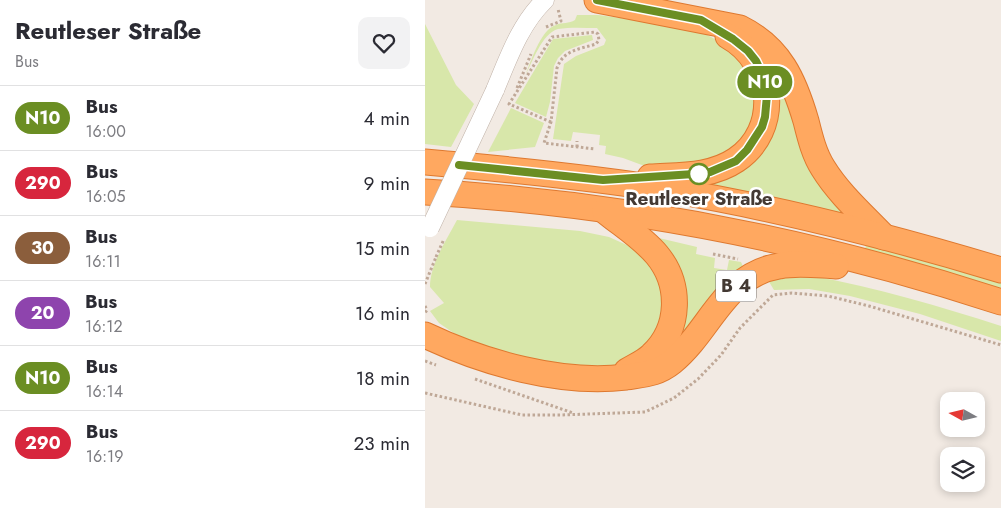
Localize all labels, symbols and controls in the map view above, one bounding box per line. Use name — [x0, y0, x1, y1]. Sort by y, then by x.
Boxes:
text: Reutleser Straße — [15, 13, 201, 48]
button: heart — [358, 17, 410, 69]
text: Bus — [15, 50, 39, 73]
line badge: N10 — [736, 66, 794, 98]
text: N10 — [747, 69, 783, 95]
text: Bus — [85, 93, 118, 120]
text: N10 — [25, 105, 60, 131]
text: 4 min — [363, 105, 410, 132]
text: 16:00 — [85, 120, 126, 143]
text: Bus — [86, 158, 118, 185]
marker: Reutleser Straße — [688, 163, 710, 185]
text: 290 — [25, 170, 61, 196]
text: 9 min — [364, 170, 410, 197]
text: 16:05 — [86, 185, 126, 208]
place label: Reutleser Straße — [625, 185, 773, 212]
text: Bus — [85, 223, 117, 250]
text: 30 — [31, 235, 54, 261]
text: 15 min — [355, 235, 410, 262]
text: 16:11 — [85, 250, 121, 273]
road number: B 4 — [716, 270, 756, 302]
text: Bus — [85, 288, 117, 315]
text: 20 — [31, 300, 54, 326]
text: 16 min — [355, 300, 410, 327]
text: 16:12 — [85, 315, 123, 338]
text: Bus — [85, 353, 118, 380]
text: N10 — [25, 365, 60, 391]
text: 18 min — [356, 365, 410, 392]
text: 16:14 — [85, 380, 123, 403]
north arrow — [940, 392, 985, 438]
map controls — [940, 392, 985, 492]
text: Bus — [86, 418, 118, 445]
text: 290 — [25, 430, 61, 456]
text: 23 min — [353, 430, 410, 457]
text: 16:19 — [86, 445, 123, 468]
button: layers — [940, 447, 985, 492]

